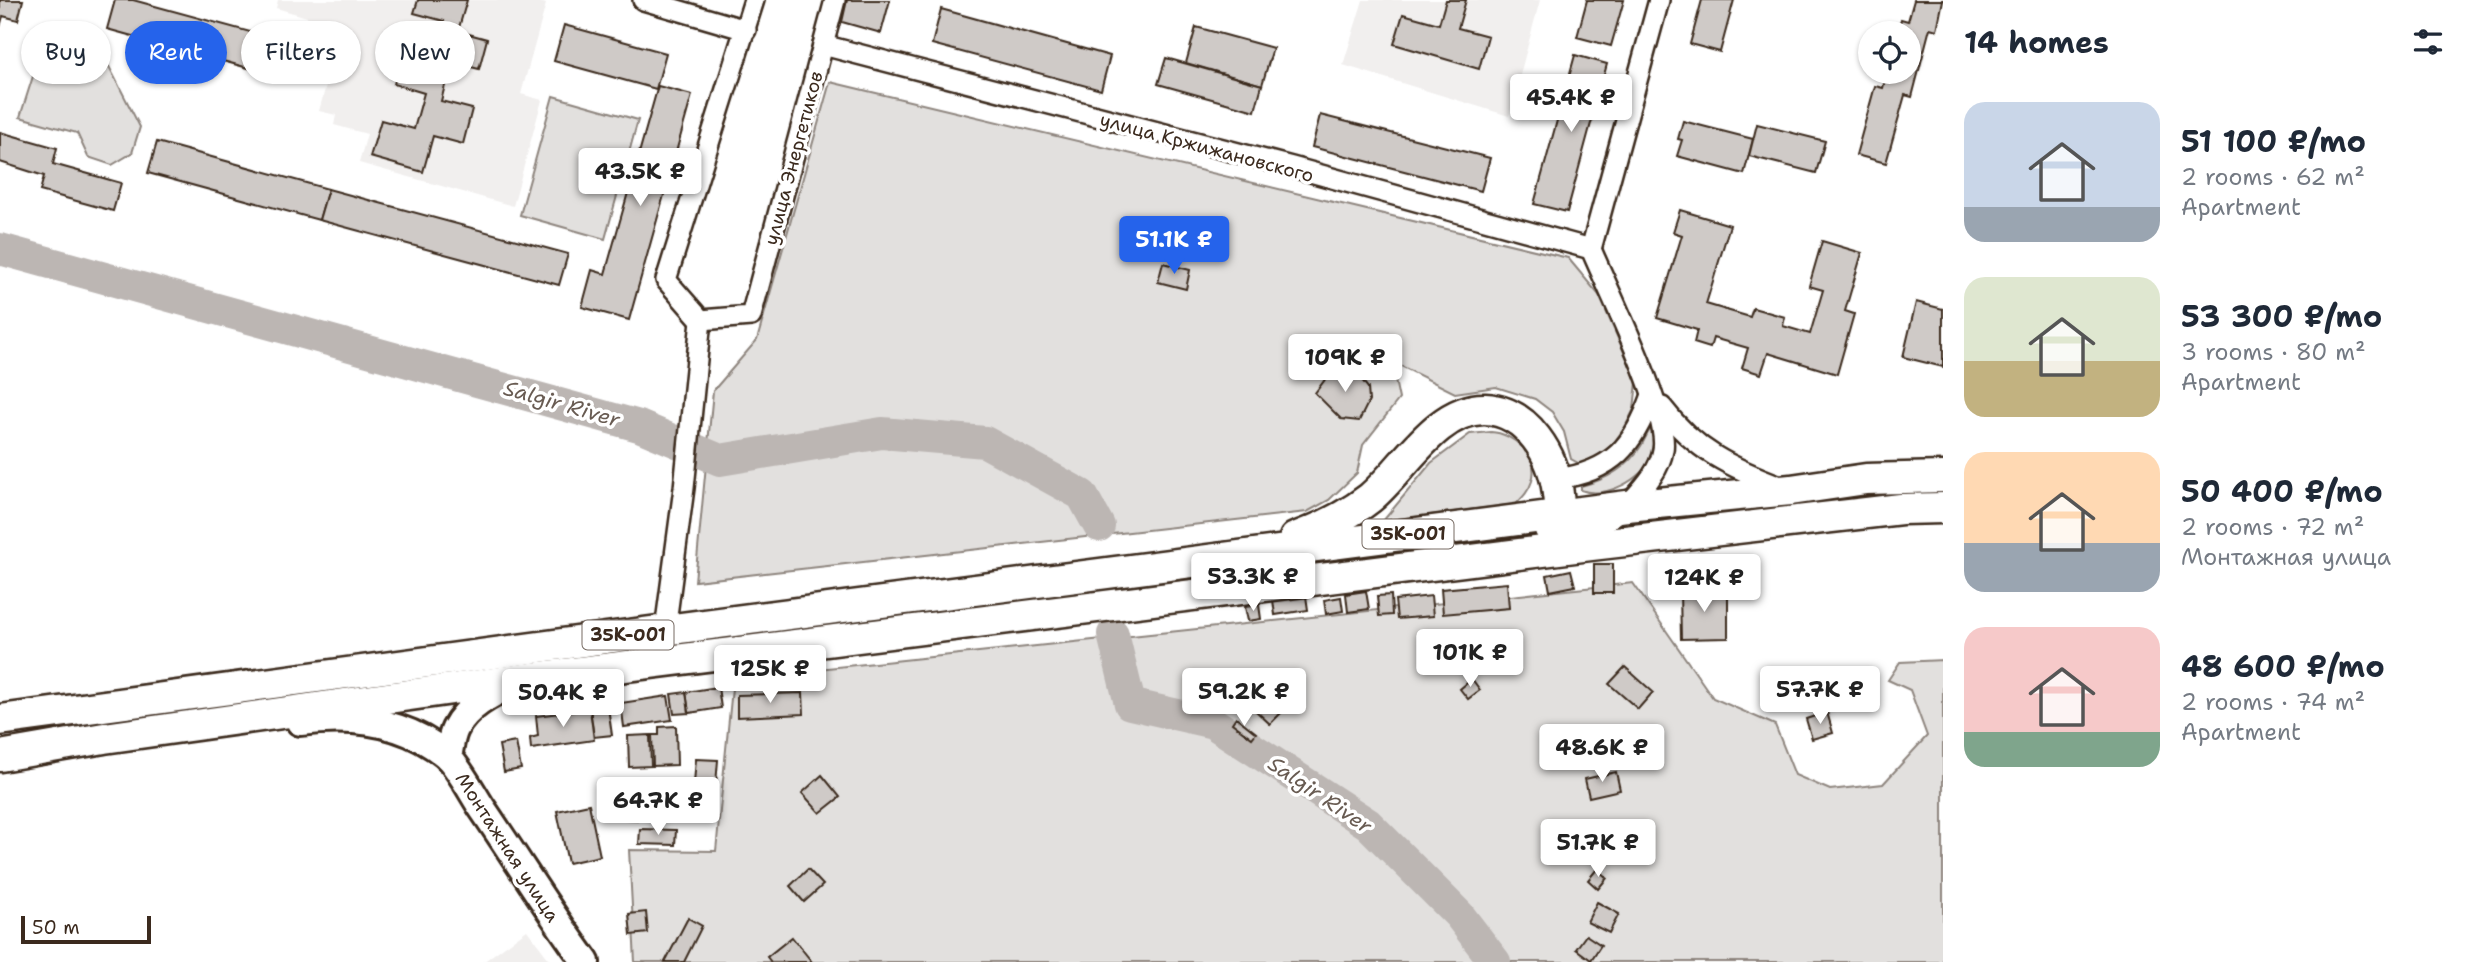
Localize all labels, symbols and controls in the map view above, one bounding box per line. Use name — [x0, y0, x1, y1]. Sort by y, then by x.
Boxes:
chip: Buy — [21, 21, 111, 84]
chip: Rent — [125, 21, 227, 84]
chip: Filters — [241, 21, 361, 84]
chip: New — [375, 21, 475, 84]
map controls — [1858, 21, 1921, 84]
button: locate — [1858, 21, 1921, 84]
text: 14 homes — [1964, 22, 2109, 63]
icon: filters — [2409, 23, 2447, 61]
street label: улица Энергетиков — [758, 68, 829, 248]
pin: 45.4K ₽ — [1506, 74, 1636, 134]
text: 45.4K ₽ — [1526, 82, 1616, 112]
street label: улица Кржижановского — [1097, 107, 1317, 188]
text: 51 100 ₽/mo — [2181, 121, 2366, 162]
icon: home — [2020, 130, 2104, 214]
pin: 43.5K ₽ — [575, 148, 705, 208]
text: 43.5K ₽ — [594, 156, 686, 186]
text: 2 rooms · 62 m² — [2181, 162, 2365, 192]
text: Apartment — [2181, 192, 2301, 222]
pin: 51.1K ₽ — [1109, 216, 1239, 276]
text: 51.1K ₽ — [1135, 224, 1213, 254]
text: 53 300 ₽/mo — [2181, 296, 2382, 337]
icon: home — [2020, 305, 2104, 389]
pin: 109K ₽ — [1288, 334, 1402, 394]
text: 3 rooms · 80 m² — [2181, 337, 2366, 367]
text: 109K ₽ — [1304, 342, 1386, 372]
text: Apartment — [2181, 367, 2301, 397]
water label: Salgir River — [501, 374, 624, 434]
text: 50 400 ₽/mo — [2181, 471, 2383, 512]
icon: home — [2020, 480, 2104, 564]
text: 2 rooms · 72 m² — [2181, 512, 2364, 542]
road number: 35К-001 — [1362, 520, 1454, 548]
text: Монтажная улица — [2181, 542, 2391, 572]
pin: 53.3K ₽ — [1188, 554, 1318, 613]
pin: 124K ₽ — [1647, 554, 1761, 614]
text: 53.3K ₽ — [1207, 561, 1299, 591]
text: 124K ₽ — [1664, 562, 1744, 592]
road number: 35К-001 — [582, 620, 674, 650]
pin: 101K ₽ — [1413, 630, 1527, 689]
text: 101K ₽ — [1432, 637, 1508, 667]
pin: 125K ₽ — [713, 646, 827, 705]
text: 48 600 ₽/mo — [2181, 646, 2385, 687]
text: 125K ₽ — [730, 653, 810, 683]
icon: home — [2020, 655, 2104, 739]
pin: 57.7K ₽ — [1755, 666, 1885, 726]
pin: 59.2K ₽ — [1179, 668, 1309, 728]
pin: 50.4K ₽ — [498, 670, 628, 729]
text: 57.7K ₽ — [1776, 674, 1864, 704]
text: 59.2K ₽ — [1198, 676, 1290, 706]
text: 50.4K ₽ — [518, 677, 608, 707]
text: 2 rooms · 74 m² — [2181, 687, 2365, 717]
text: Apartment — [2181, 717, 2301, 747]
pin: 48.6K ₽ — [1537, 724, 1667, 784]
text: 48.6K ₽ — [1555, 732, 1649, 762]
water label: Salgir River — [1262, 750, 1378, 841]
street label: Монтажная улица — [450, 768, 565, 927]
pin: 64.7K ₽ — [593, 778, 723, 837]
text: 64.7K ₽ — [613, 785, 703, 815]
pin: 51.7K ₽ — [1533, 820, 1663, 879]
text: 51.7K ₽ — [1557, 827, 1639, 857]
scale bar — [21, 913, 150, 945]
text: 50 m — [32, 915, 80, 940]

